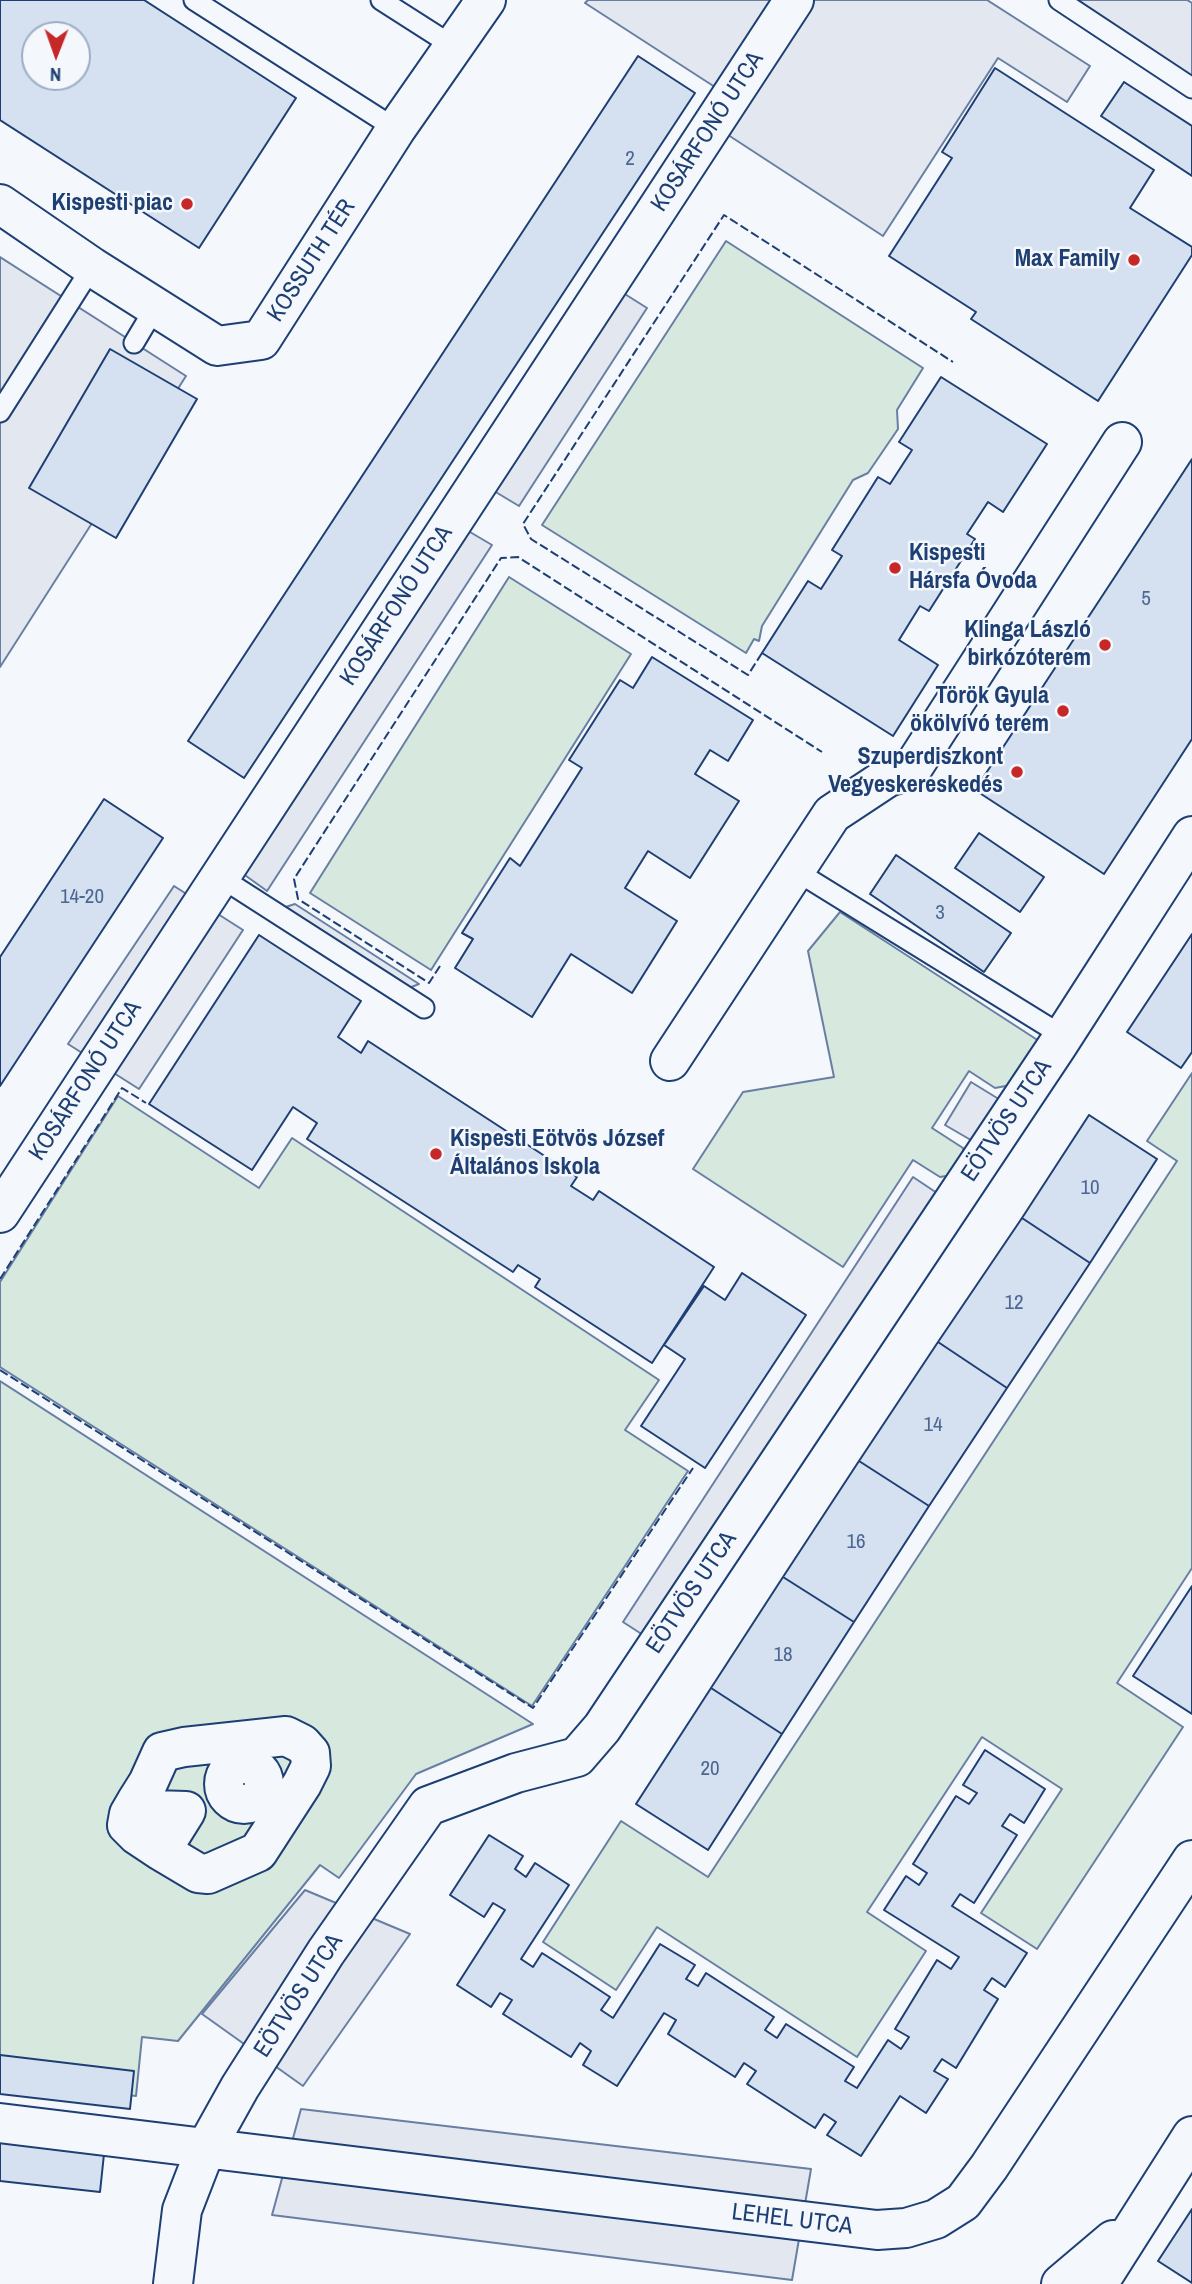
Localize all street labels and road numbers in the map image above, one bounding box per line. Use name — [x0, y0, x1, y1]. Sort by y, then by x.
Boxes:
street label: KOSÁRFONÓ UTCA — [646, 47, 770, 217]
street label: KOSSUTH TÉR — [262, 194, 362, 328]
street label: KOSÁRFONÓ UTCA — [335, 521, 459, 691]
street label: KOSÁRFONÓ UTCA — [24, 996, 148, 1166]
street label: EÖTVÖS UTCA — [956, 1054, 1058, 1188]
street label: EÖTVÖS UTCA — [641, 1526, 743, 1660]
street label: EÖTVÖS UTCA — [249, 1929, 349, 2063]
street label: LEHEL UTCA — [730, 2198, 854, 2242]

